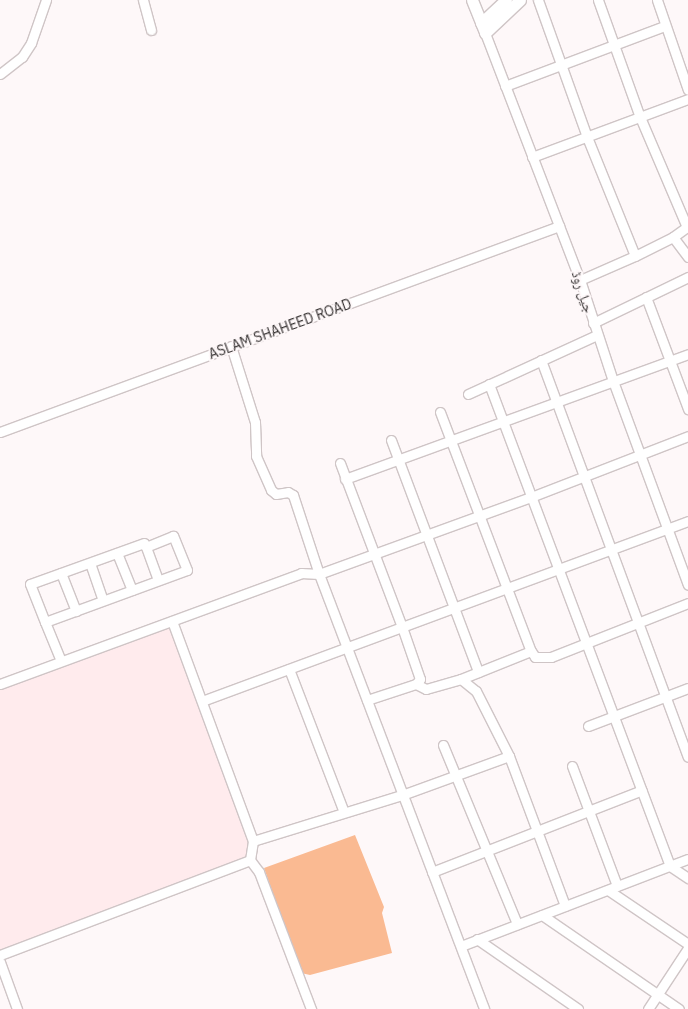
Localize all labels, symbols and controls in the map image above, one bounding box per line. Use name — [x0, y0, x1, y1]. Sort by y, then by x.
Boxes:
street label: جیل روڈ — [568, 269, 598, 315]
street label: ASLAM SHAHEED ROAD — [206, 295, 354, 363]

